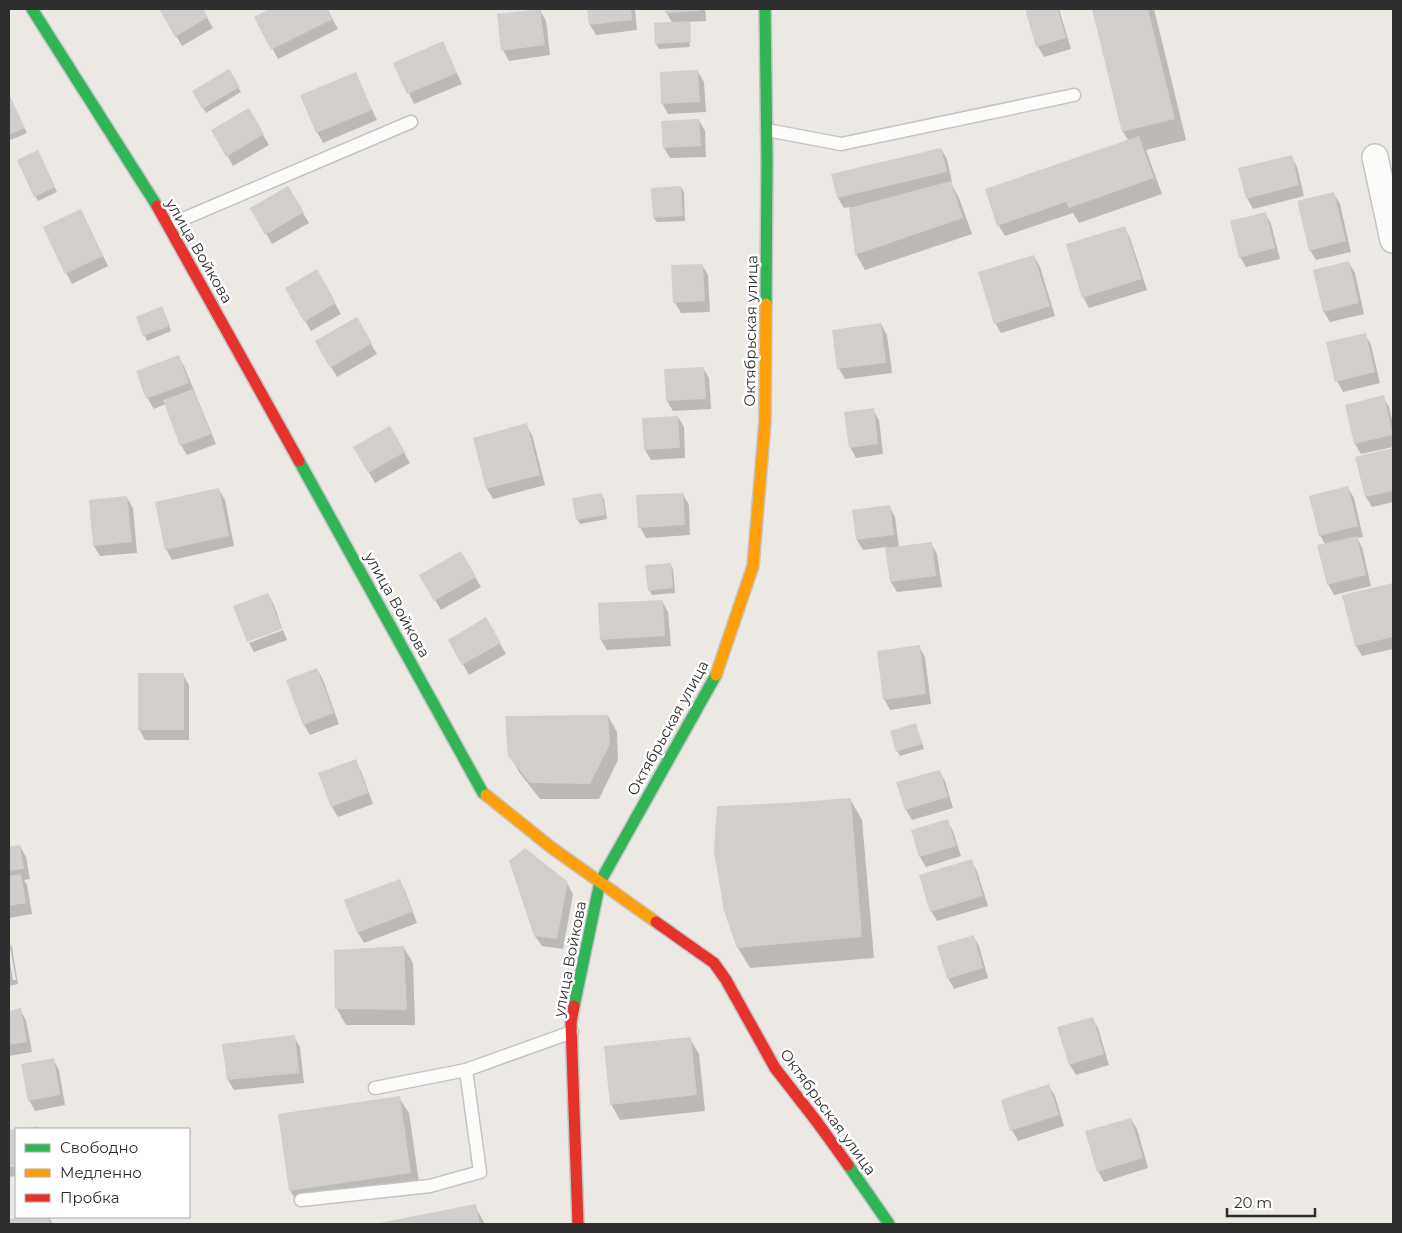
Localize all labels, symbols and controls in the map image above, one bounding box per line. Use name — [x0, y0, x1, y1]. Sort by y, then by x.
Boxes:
street label: улица Войкова — [161, 194, 237, 306]
street label: Октябрьская улица — [740, 255, 761, 407]
street label: улица Войкова — [360, 548, 434, 661]
street label: Октябрьская улица — [623, 657, 713, 799]
street label: улица Войкова — [549, 899, 590, 1019]
street label: Октябрьская улица — [776, 1045, 881, 1179]
legend — [15, 1128, 190, 1218]
text: Свободно — [60, 1138, 138, 1157]
text: Медленно — [60, 1163, 142, 1182]
scale bar — [1227, 1186, 1314, 1218]
text: Пробка — [60, 1188, 119, 1207]
text: 20 m — [1234, 1193, 1272, 1212]

